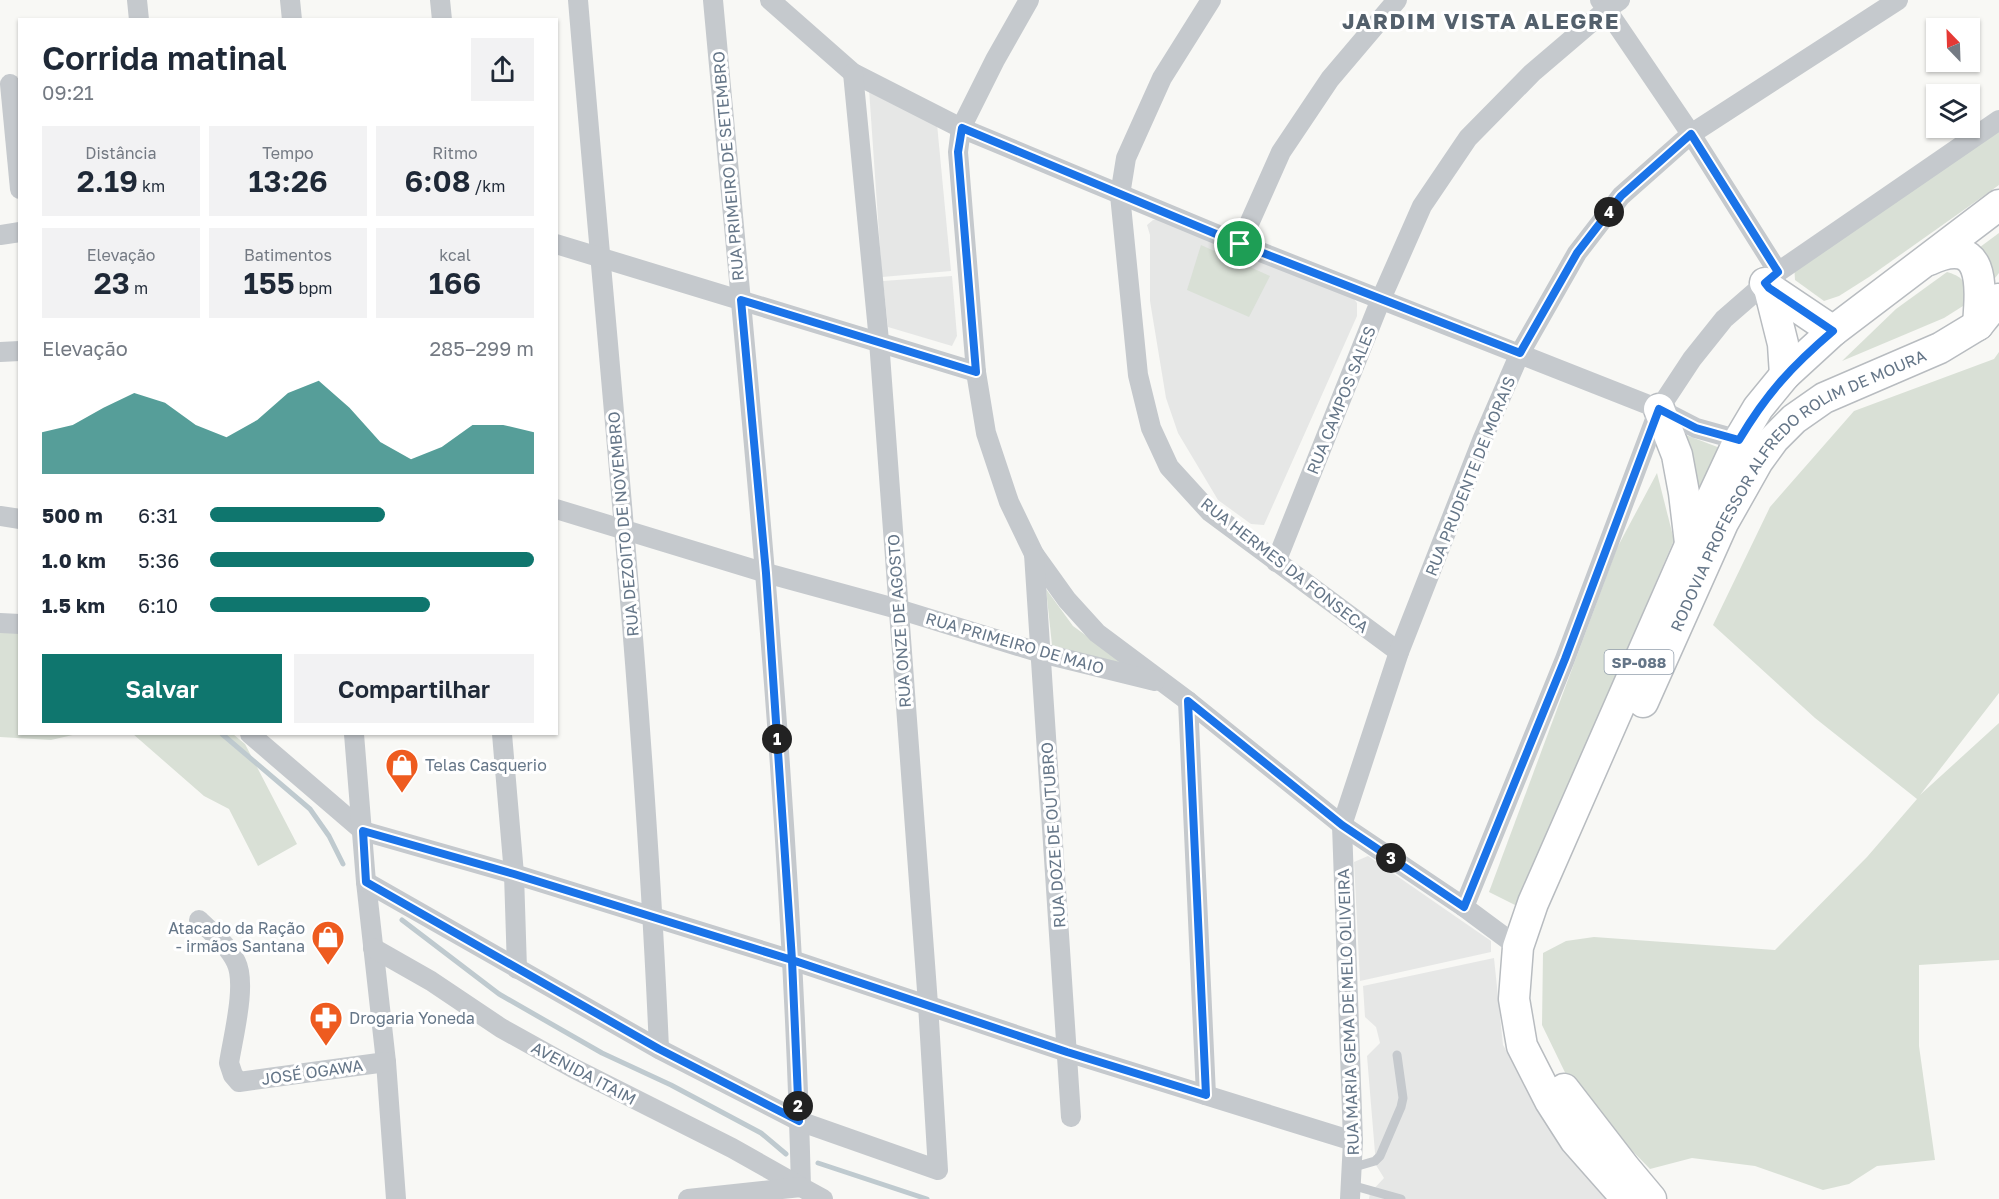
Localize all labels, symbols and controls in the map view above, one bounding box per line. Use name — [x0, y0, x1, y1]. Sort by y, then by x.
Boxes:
district label: JARDIM VISTA ALEGRE — [1342, 7, 1620, 34]
north arrow — [1926, 18, 1980, 72]
map controls — [1926, 18, 1980, 138]
text: Corrida matinal — [42, 38, 287, 77]
button: share — [471, 38, 534, 101]
street label: RUA PRIMEIRO DE SETEMBRO — [708, 50, 748, 282]
text: 09:21 — [42, 80, 94, 104]
button: layers — [1926, 84, 1980, 138]
text: Distância — [85, 143, 157, 163]
text: Tempo — [262, 143, 314, 163]
text: Ritmo — [432, 143, 478, 163]
text: 2.19 — [77, 163, 138, 199]
text: 13:26 — [248, 163, 328, 199]
text: 6:08 — [405, 163, 471, 199]
text: km — [138, 176, 165, 196]
text: /km — [471, 176, 505, 196]
pin: 4 — [1594, 197, 1624, 227]
text: 4 — [1604, 202, 1614, 222]
pin — [1214, 218, 1265, 269]
icon: arrive — [1223, 227, 1256, 260]
text: Elevação — [87, 245, 155, 265]
text: Batimentos — [244, 245, 332, 265]
text: kcal — [439, 245, 471, 265]
text: 23 — [94, 265, 130, 301]
text: 155 — [244, 265, 295, 301]
text: 166 — [429, 265, 481, 301]
text: m — [130, 278, 148, 298]
text: bpm — [295, 278, 332, 298]
street label: RUA CAMPOS SALES — [1302, 323, 1380, 477]
text: Elevação — [42, 336, 128, 360]
text: 285–299 m — [430, 336, 534, 360]
street label: RODOVIA PROFESSOR ALFREDO ROLIM DE MOURA — [1666, 345, 1930, 635]
street label: RUA PRUDENTE DE MORAIS — [1421, 373, 1519, 579]
street label: RUA DEZOITO DE NOVEMBRO — [603, 411, 643, 637]
street label: RUA HERMES DA FONSECA — [1197, 493, 1373, 637]
text: 500 m — [42, 503, 103, 527]
text: 6:31 — [138, 503, 178, 527]
street label: RUA ONZE DE AGOSTO — [883, 534, 915, 708]
text: 1.0 km — [42, 548, 106, 572]
text: 5:36 — [138, 548, 179, 572]
text: 1.5 km — [42, 593, 105, 617]
text: 6:10 — [138, 593, 178, 617]
street label: RUA PRIMEIRO DE MAIO — [924, 608, 1106, 678]
road number: SP-088 — [1604, 650, 1674, 674]
button: Salvar — [42, 654, 282, 723]
button: Compartilhar — [294, 654, 534, 723]
pin: 1 — [762, 724, 792, 754]
text: 1 — [773, 729, 781, 749]
street label: RUA DOZE DE OUTUBRO — [1037, 741, 1069, 929]
shop icon: Telas Casquerio — [384, 747, 420, 794]
place label: Telas Casquerio — [425, 755, 547, 775]
pin: 3 — [1376, 843, 1406, 873]
text: 3 — [1386, 848, 1396, 868]
street label: RUA MARIA GEMA DE MELO OLIVEIRA — [1333, 868, 1363, 1156]
place label: Atacado da Ração - irmãos Santana — [168, 918, 305, 956]
shop icon: Atacado da Ração - irmãos Santana — [310, 919, 346, 966]
pharmacy icon: Drogaria Yoneda — [308, 1000, 344, 1047]
place label: Drogaria Yoneda — [349, 1008, 475, 1028]
street label: AVENIDA ITAIM — [528, 1037, 640, 1109]
street label: JOSÉ OGAWA — [260, 1055, 364, 1089]
pin: 2 — [783, 1091, 813, 1121]
text: 2 — [793, 1096, 803, 1116]

